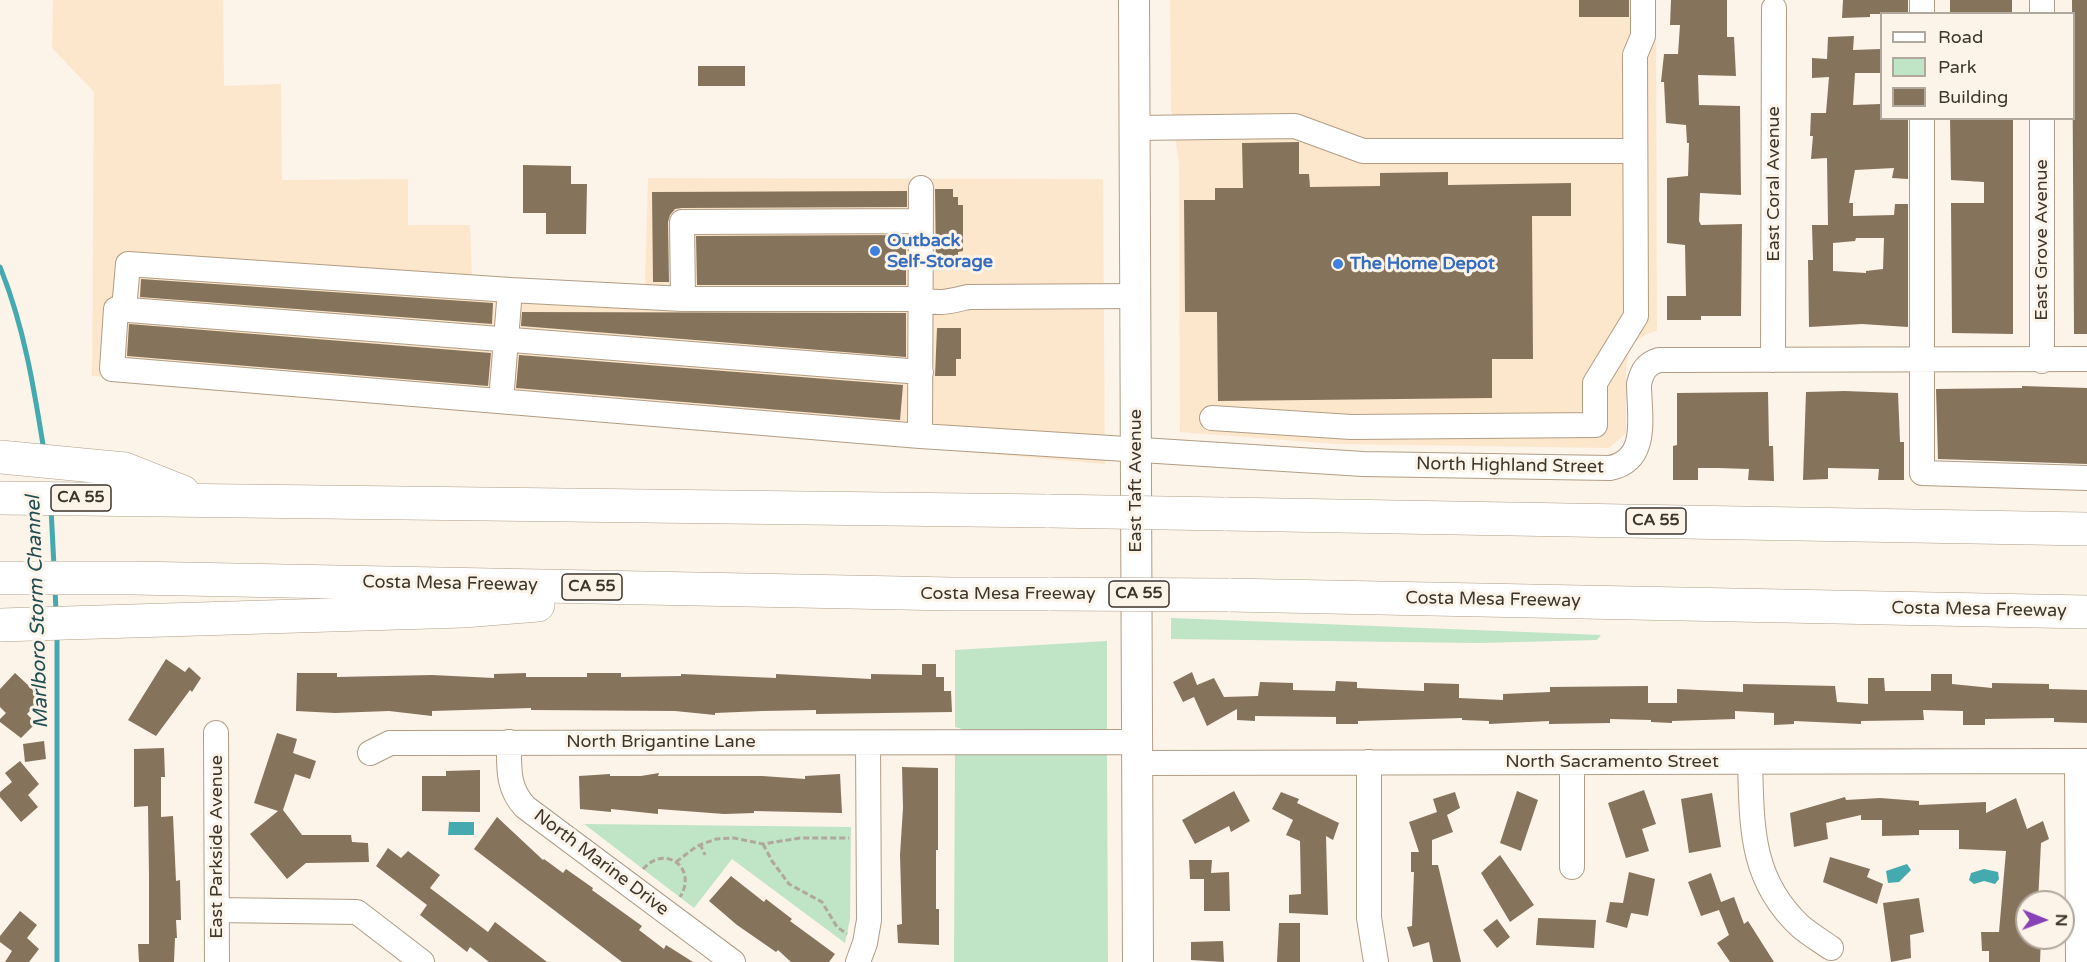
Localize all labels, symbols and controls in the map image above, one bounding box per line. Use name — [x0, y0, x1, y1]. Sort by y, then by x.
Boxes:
legend — [1880, 12, 2075, 120]
text: Road — [1938, 26, 1983, 48]
text: Park — [1938, 56, 1976, 78]
text: Building — [1938, 86, 2008, 108]
street label: East Coral Avenue — [1763, 106, 1785, 262]
street label: East Grove Avenue — [2031, 159, 2053, 321]
place label: Outback Self-Storage — [887, 230, 993, 272]
marker: Outback Self-Storage — [868, 244, 882, 258]
place label: The Home Depot — [1350, 253, 1495, 275]
marker: The Home Depot — [1331, 257, 1345, 271]
street label: East Taft Avenue — [1125, 409, 1147, 553]
street label: North Highland Street — [1416, 454, 1604, 478]
road number: CA 55 — [51, 485, 111, 511]
water label: Marlboro Storm Channel — [22, 495, 54, 729]
road number: CA 55 — [1626, 508, 1686, 534]
street label: Costa Mesa Freeway — [362, 572, 538, 596]
road number: CA 55 — [562, 574, 622, 600]
road number: CA 55 — [1109, 581, 1169, 607]
street label: Costa Mesa Freeway — [920, 583, 1096, 605]
street label: Costa Mesa Freeway — [1405, 588, 1581, 612]
street label: Costa Mesa Freeway — [1891, 598, 2067, 622]
street label: North Brigantine Lane — [566, 731, 756, 753]
street label: North Sacramento Street — [1505, 751, 1719, 773]
street label: East Parkside Avenue — [206, 755, 228, 939]
street label: North Marine Drive — [529, 805, 673, 921]
north arrow — [2015, 890, 2075, 950]
text: N — [2051, 914, 2071, 927]

